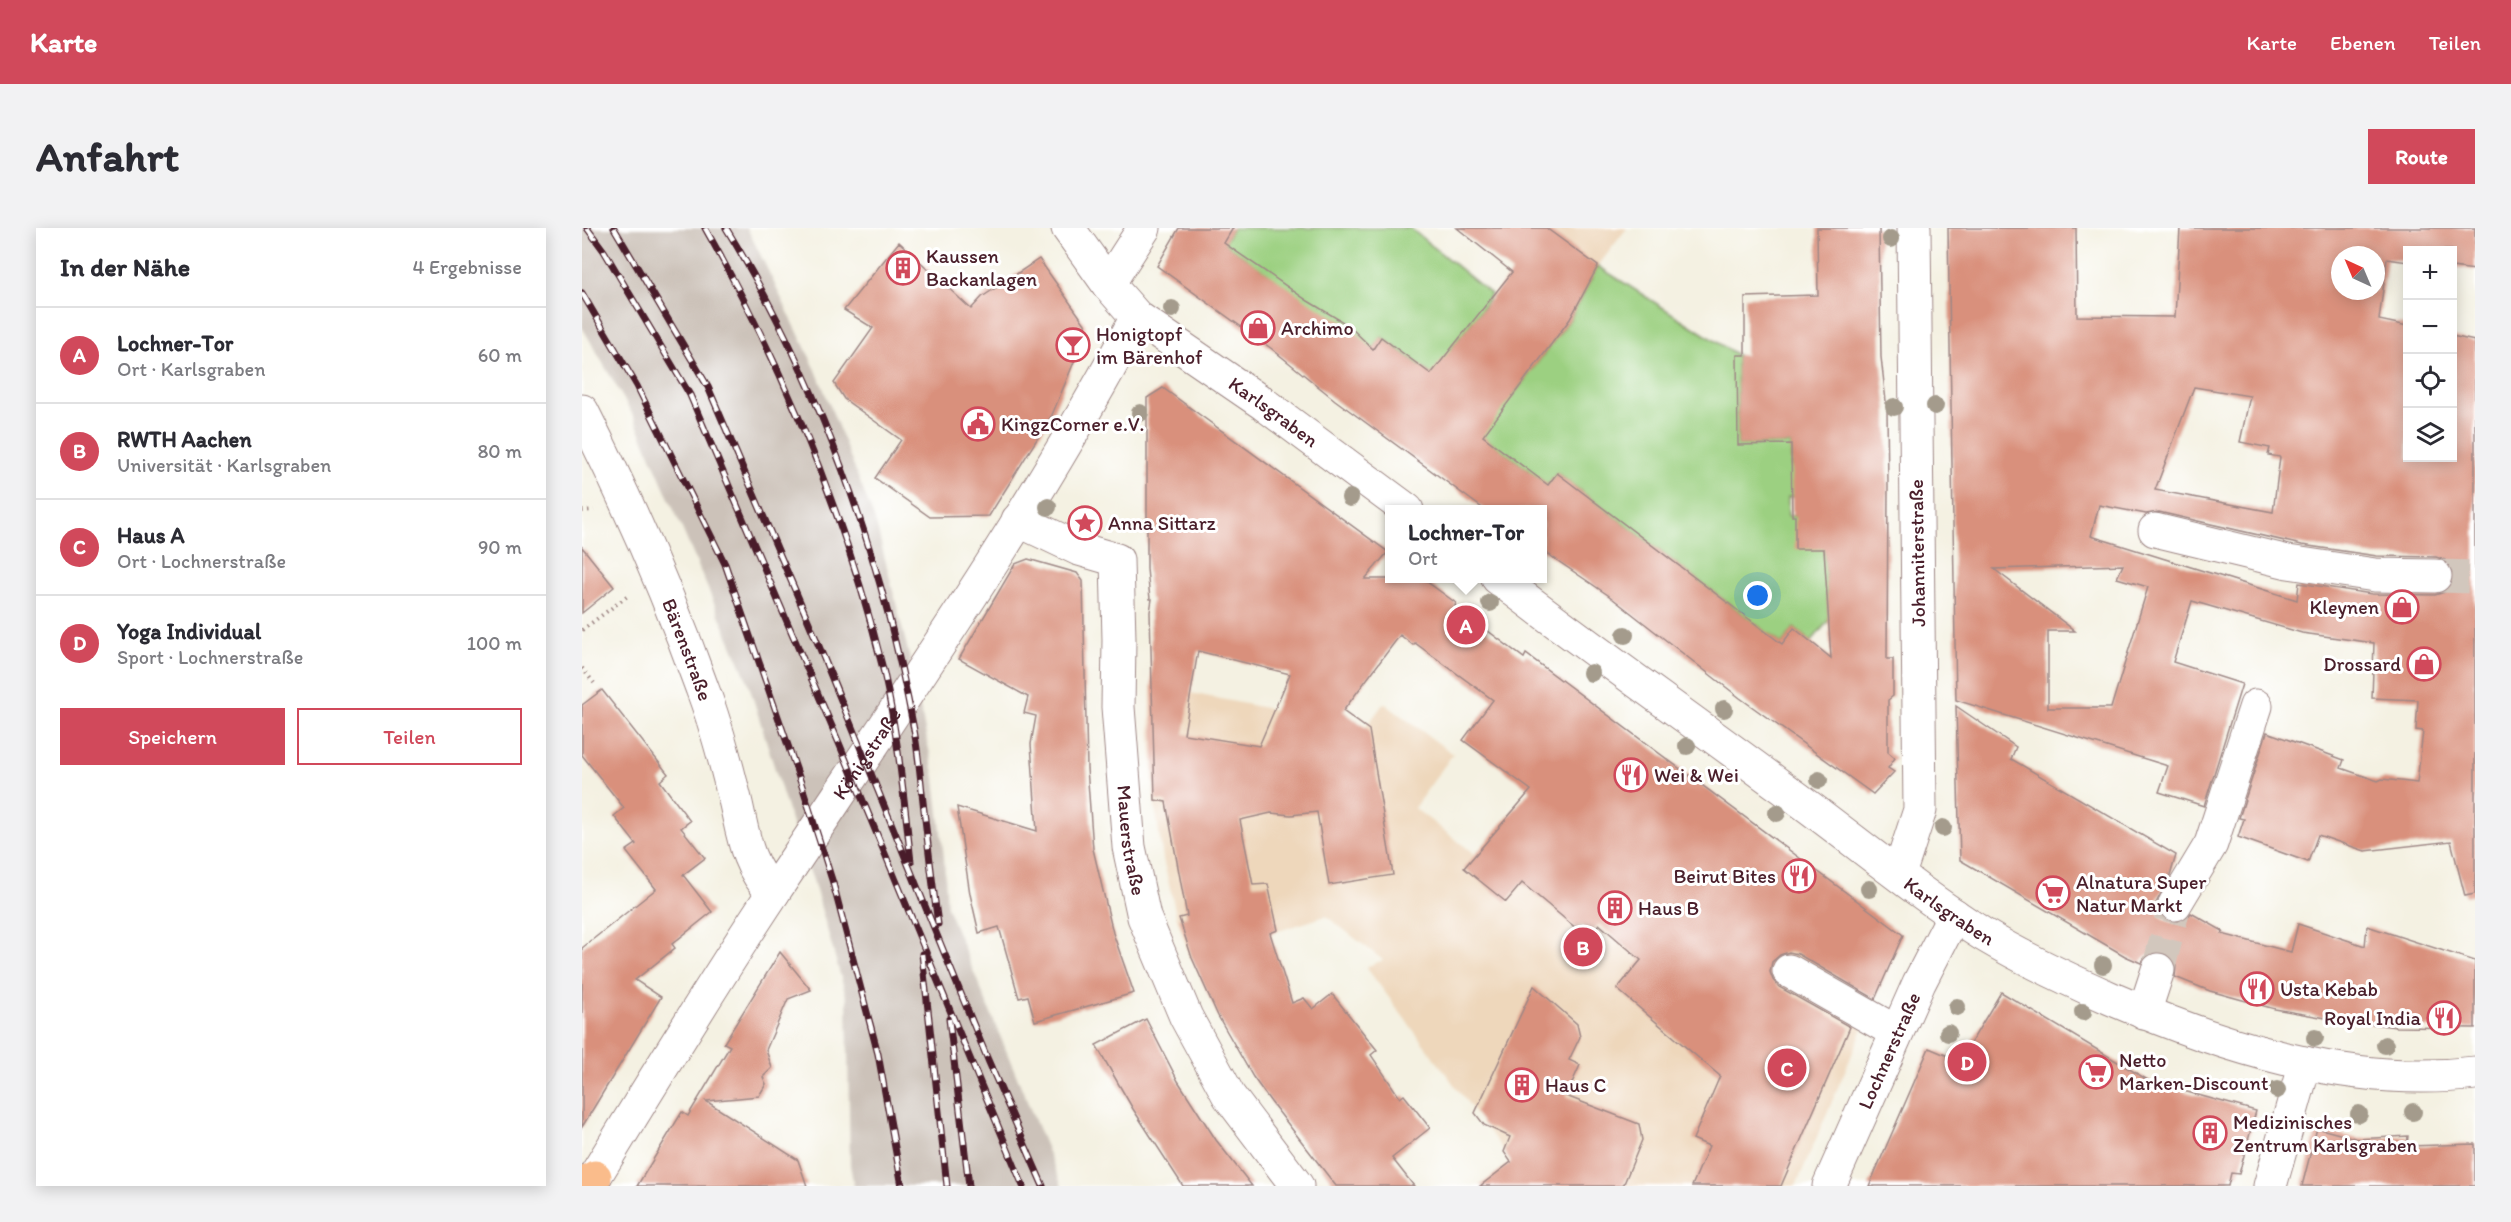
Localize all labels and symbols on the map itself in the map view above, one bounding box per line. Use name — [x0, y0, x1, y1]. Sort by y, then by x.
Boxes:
place label: Kaussen Backanlagen — [926, 244, 1037, 291]
north arrow — [2331, 246, 2385, 300]
building icon: Kaussen Backanlagen — [885, 250, 921, 286]
shop icon: Archimo — [1240, 310, 1276, 346]
place label: Archimo — [1281, 316, 1354, 340]
place label: Honigtopf im Bärenhof — [1096, 322, 1203, 369]
bar icon: Honigtopf im Bärenhof — [1055, 327, 1091, 363]
street label: Karlsgraben — [1224, 371, 1323, 452]
public building icon: KingzCorner e.V. — [960, 406, 996, 442]
place label: KingzCorner e.V. — [1001, 412, 1145, 436]
street label: Johanniterstraße — [1904, 479, 1930, 627]
place icon: Anna Sittarz — [1067, 505, 1103, 541]
place label: Anna Sittarz — [1108, 511, 1216, 535]
your location — [1743, 581, 1772, 610]
shop icon: Kleynen — [2384, 589, 2420, 625]
street label: Bärenstraße — [657, 595, 718, 704]
place label: Kleynen — [2310, 595, 2379, 619]
pin: A — [1446, 602, 1486, 648]
shop icon: Drossard — [2406, 646, 2442, 682]
place label: Drossard — [2323, 652, 2401, 676]
street label: Königstraße — [827, 703, 906, 804]
restaurant icon: Wei & Wei — [1613, 757, 1649, 793]
place label: Wei & Wei — [1654, 763, 1739, 787]
street label: Mauerstraße — [1112, 784, 1151, 897]
restaurant icon: Beirut Bites — [1781, 858, 1817, 894]
place label: Beirut Bites — [1673, 864, 1776, 888]
place label: Alnatura Super Natur Markt — [2076, 870, 2206, 917]
street label: Karlsgraben — [1899, 871, 1999, 951]
supermarket icon: Alnatura Super Natur Markt — [2035, 875, 2071, 911]
building icon: Haus B — [1597, 890, 1633, 926]
place label: Haus B — [1638, 896, 1699, 920]
pin: B — [1564, 924, 1602, 970]
restaurant icon: Usta Kebab — [2239, 971, 2275, 1007]
place label: Usta Kebab — [2280, 977, 2378, 1001]
street label: Lochnerstraße — [1853, 989, 1925, 1113]
restaurant icon: Royal India — [2426, 1000, 2462, 1036]
place label: Royal India — [2324, 1006, 2422, 1030]
pin: D — [1948, 1040, 1986, 1084]
pin: C — [1768, 1046, 1806, 1090]
place label: Netto Marken-Discount — [2119, 1048, 2268, 1095]
supermarket icon: Netto Marken-Discount — [2078, 1054, 2114, 1090]
building icon: Haus C — [1504, 1067, 1540, 1103]
place label: Haus C — [1545, 1073, 1607, 1097]
place label: Medizinisches Zentrum Karlsgraben — [2233, 1110, 2418, 1157]
building icon: Medizinisches Zentrum Karlsgraben — [2192, 1115, 2228, 1151]

